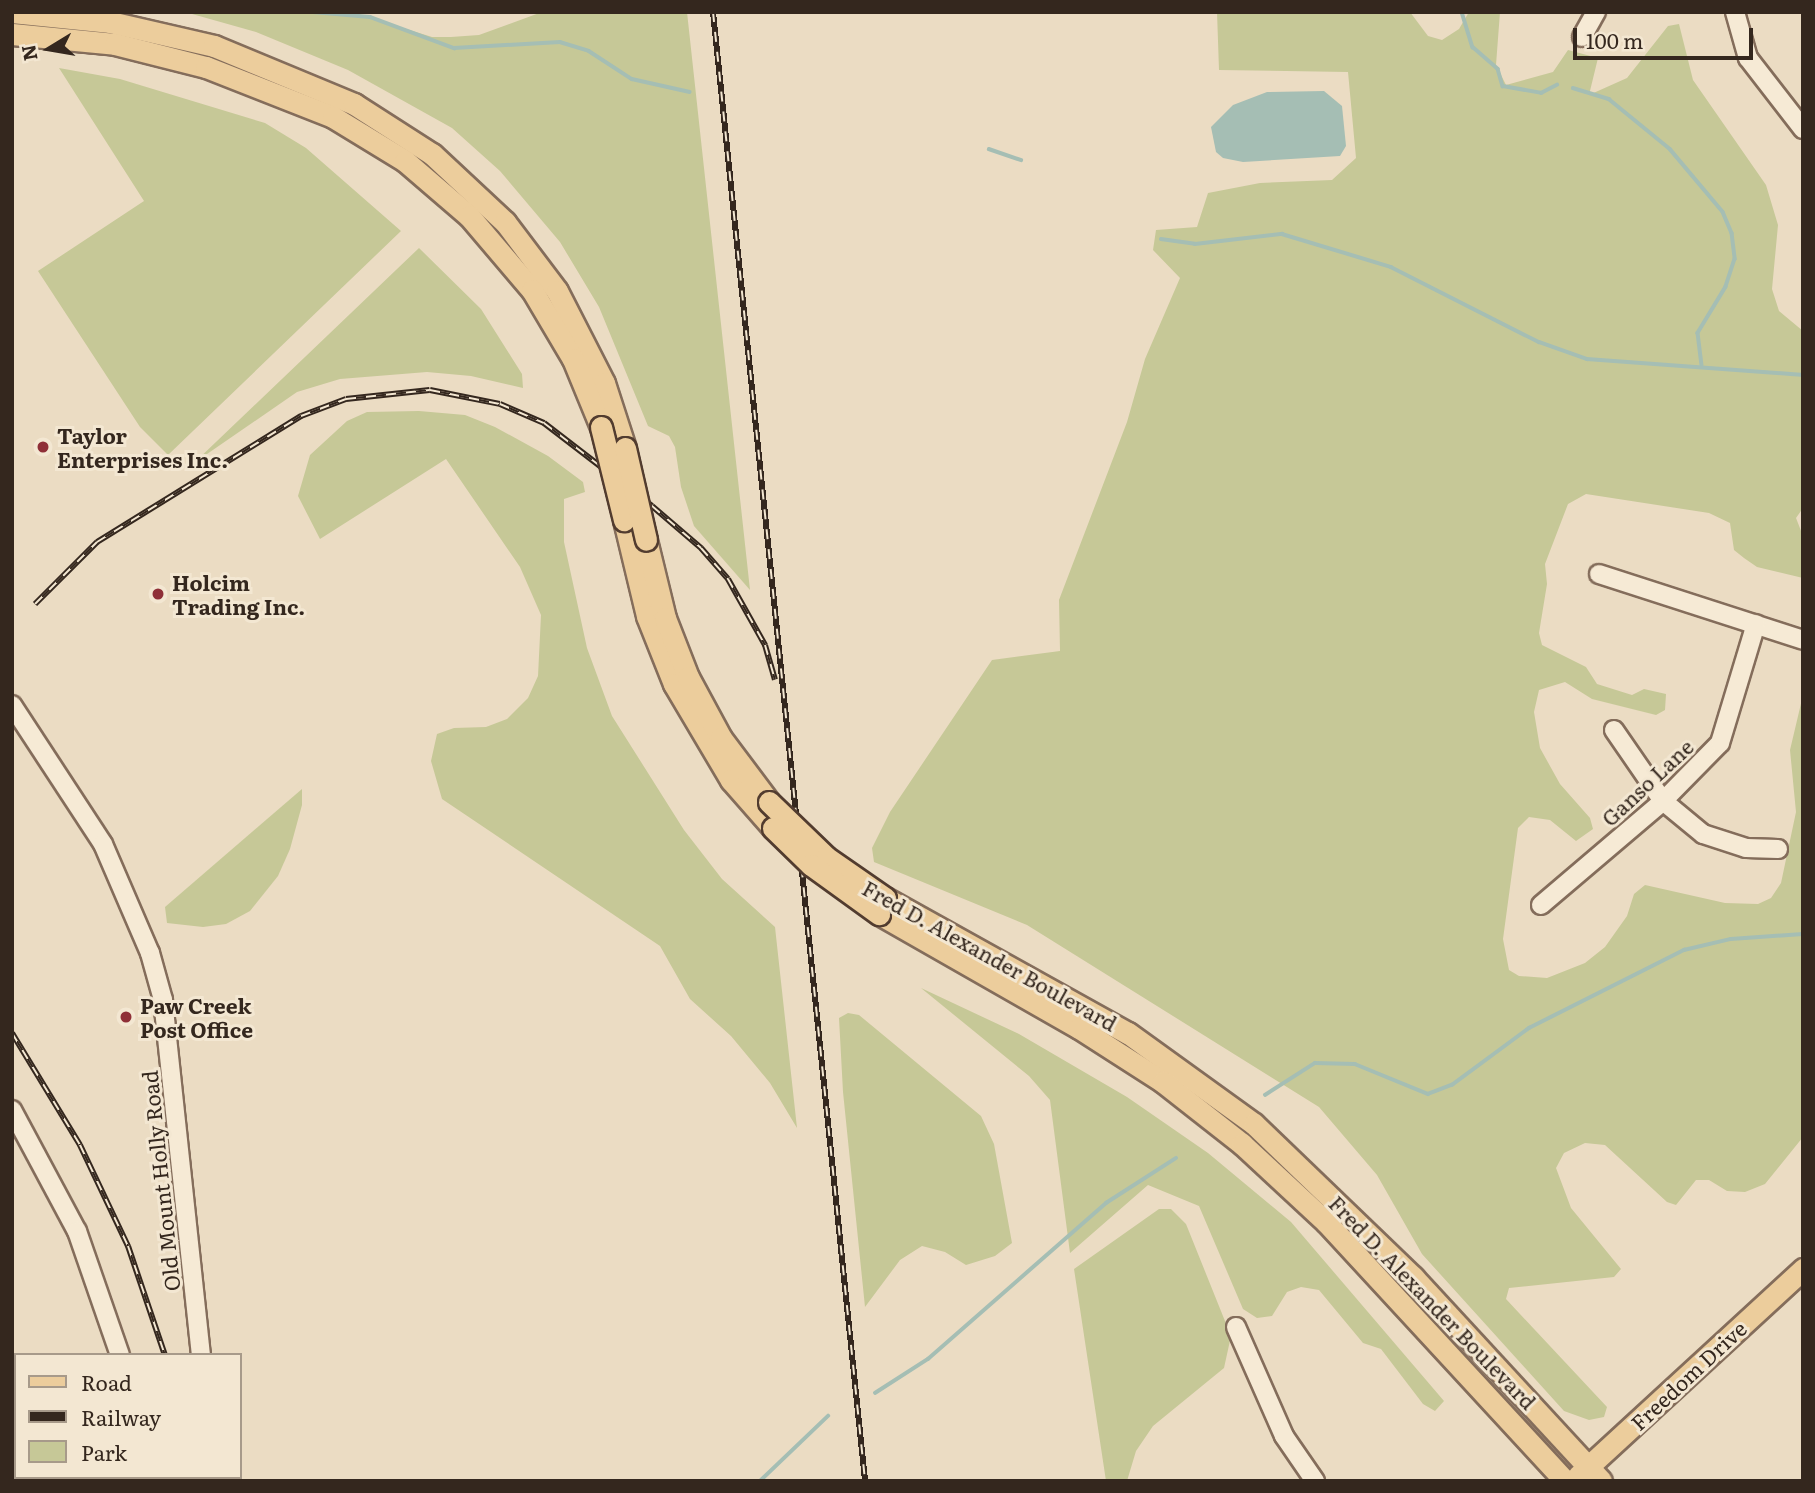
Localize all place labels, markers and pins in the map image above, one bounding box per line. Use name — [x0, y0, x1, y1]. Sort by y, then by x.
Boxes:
place label: Taylor Enterprises Inc. — [57, 422, 228, 472]
marker: Taylor Enterprises Inc. — [35, 439, 51, 455]
place label: Holcim Trading Inc. — [172, 569, 305, 619]
marker: Holcim Trading Inc. — [150, 586, 166, 602]
place label: Paw Creek Post Office — [140, 992, 253, 1042]
marker: Paw Creek Post Office — [118, 1009, 134, 1025]

